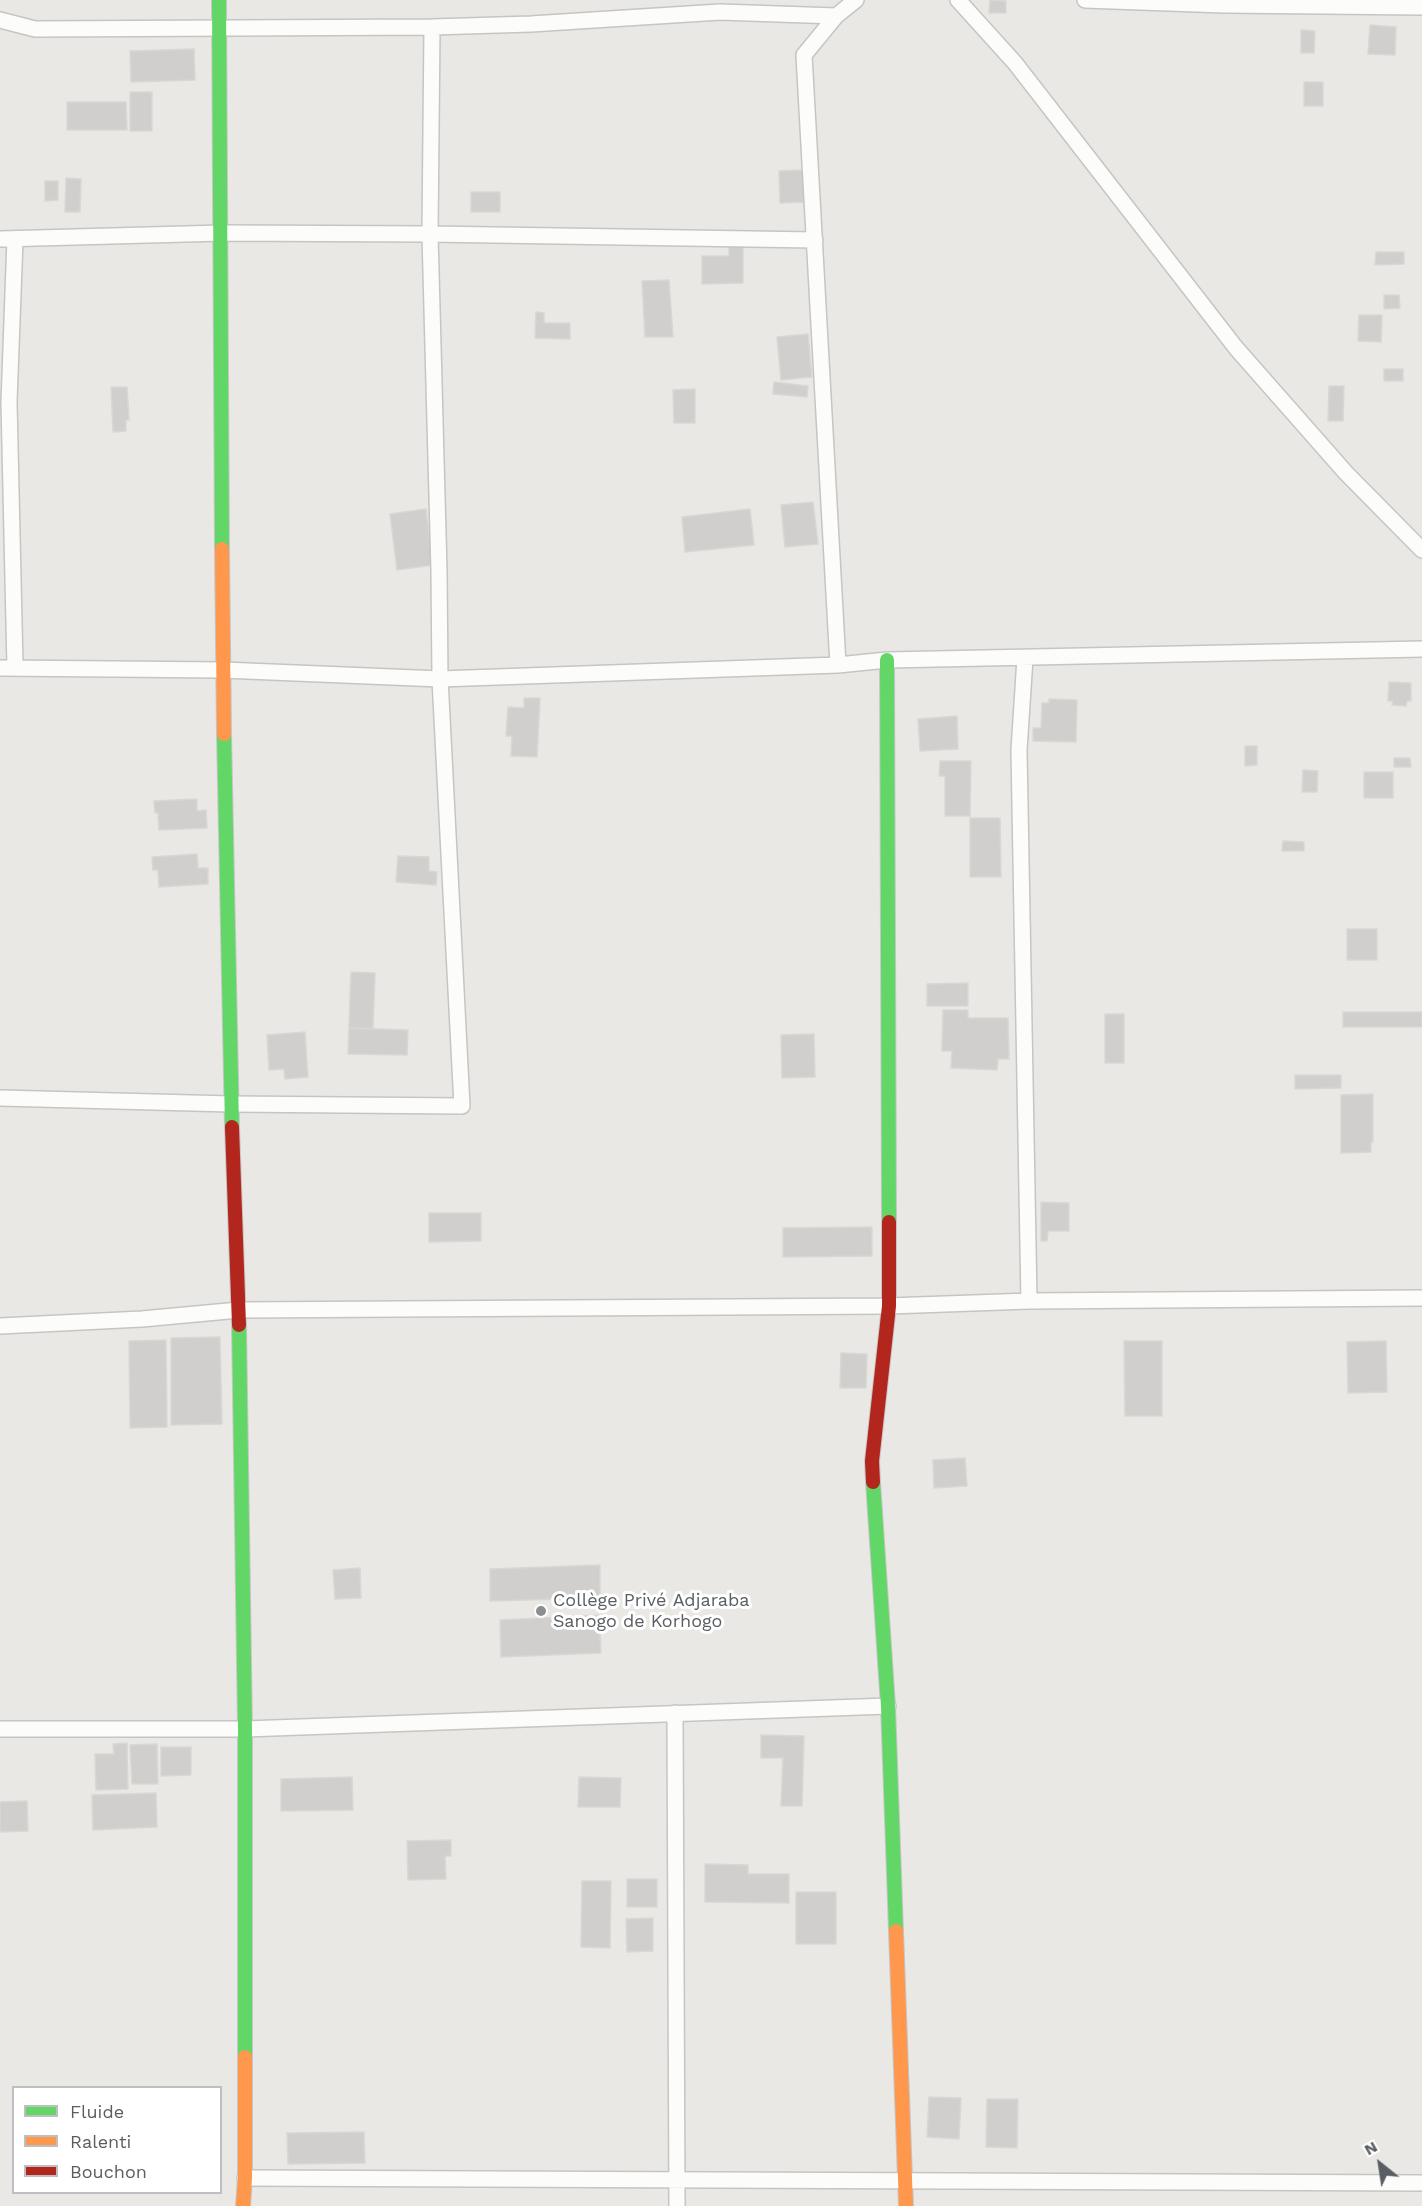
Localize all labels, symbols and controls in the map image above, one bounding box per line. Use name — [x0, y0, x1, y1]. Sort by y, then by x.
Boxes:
place label: Collège Privé Adjaraba Sanogo de Korhogo — [553, 1590, 749, 1632]
marker: Collège Privé Adjaraba Sanogo de Korhogo — [534, 1604, 548, 1618]
legend — [12, 2086, 222, 2194]
text: Fluide — [70, 2101, 124, 2122]
text: Ralenti — [70, 2131, 131, 2152]
north arrow — [1350, 2134, 1410, 2194]
text: N — [1361, 2137, 1381, 2159]
text: Bouchon — [70, 2161, 147, 2182]

